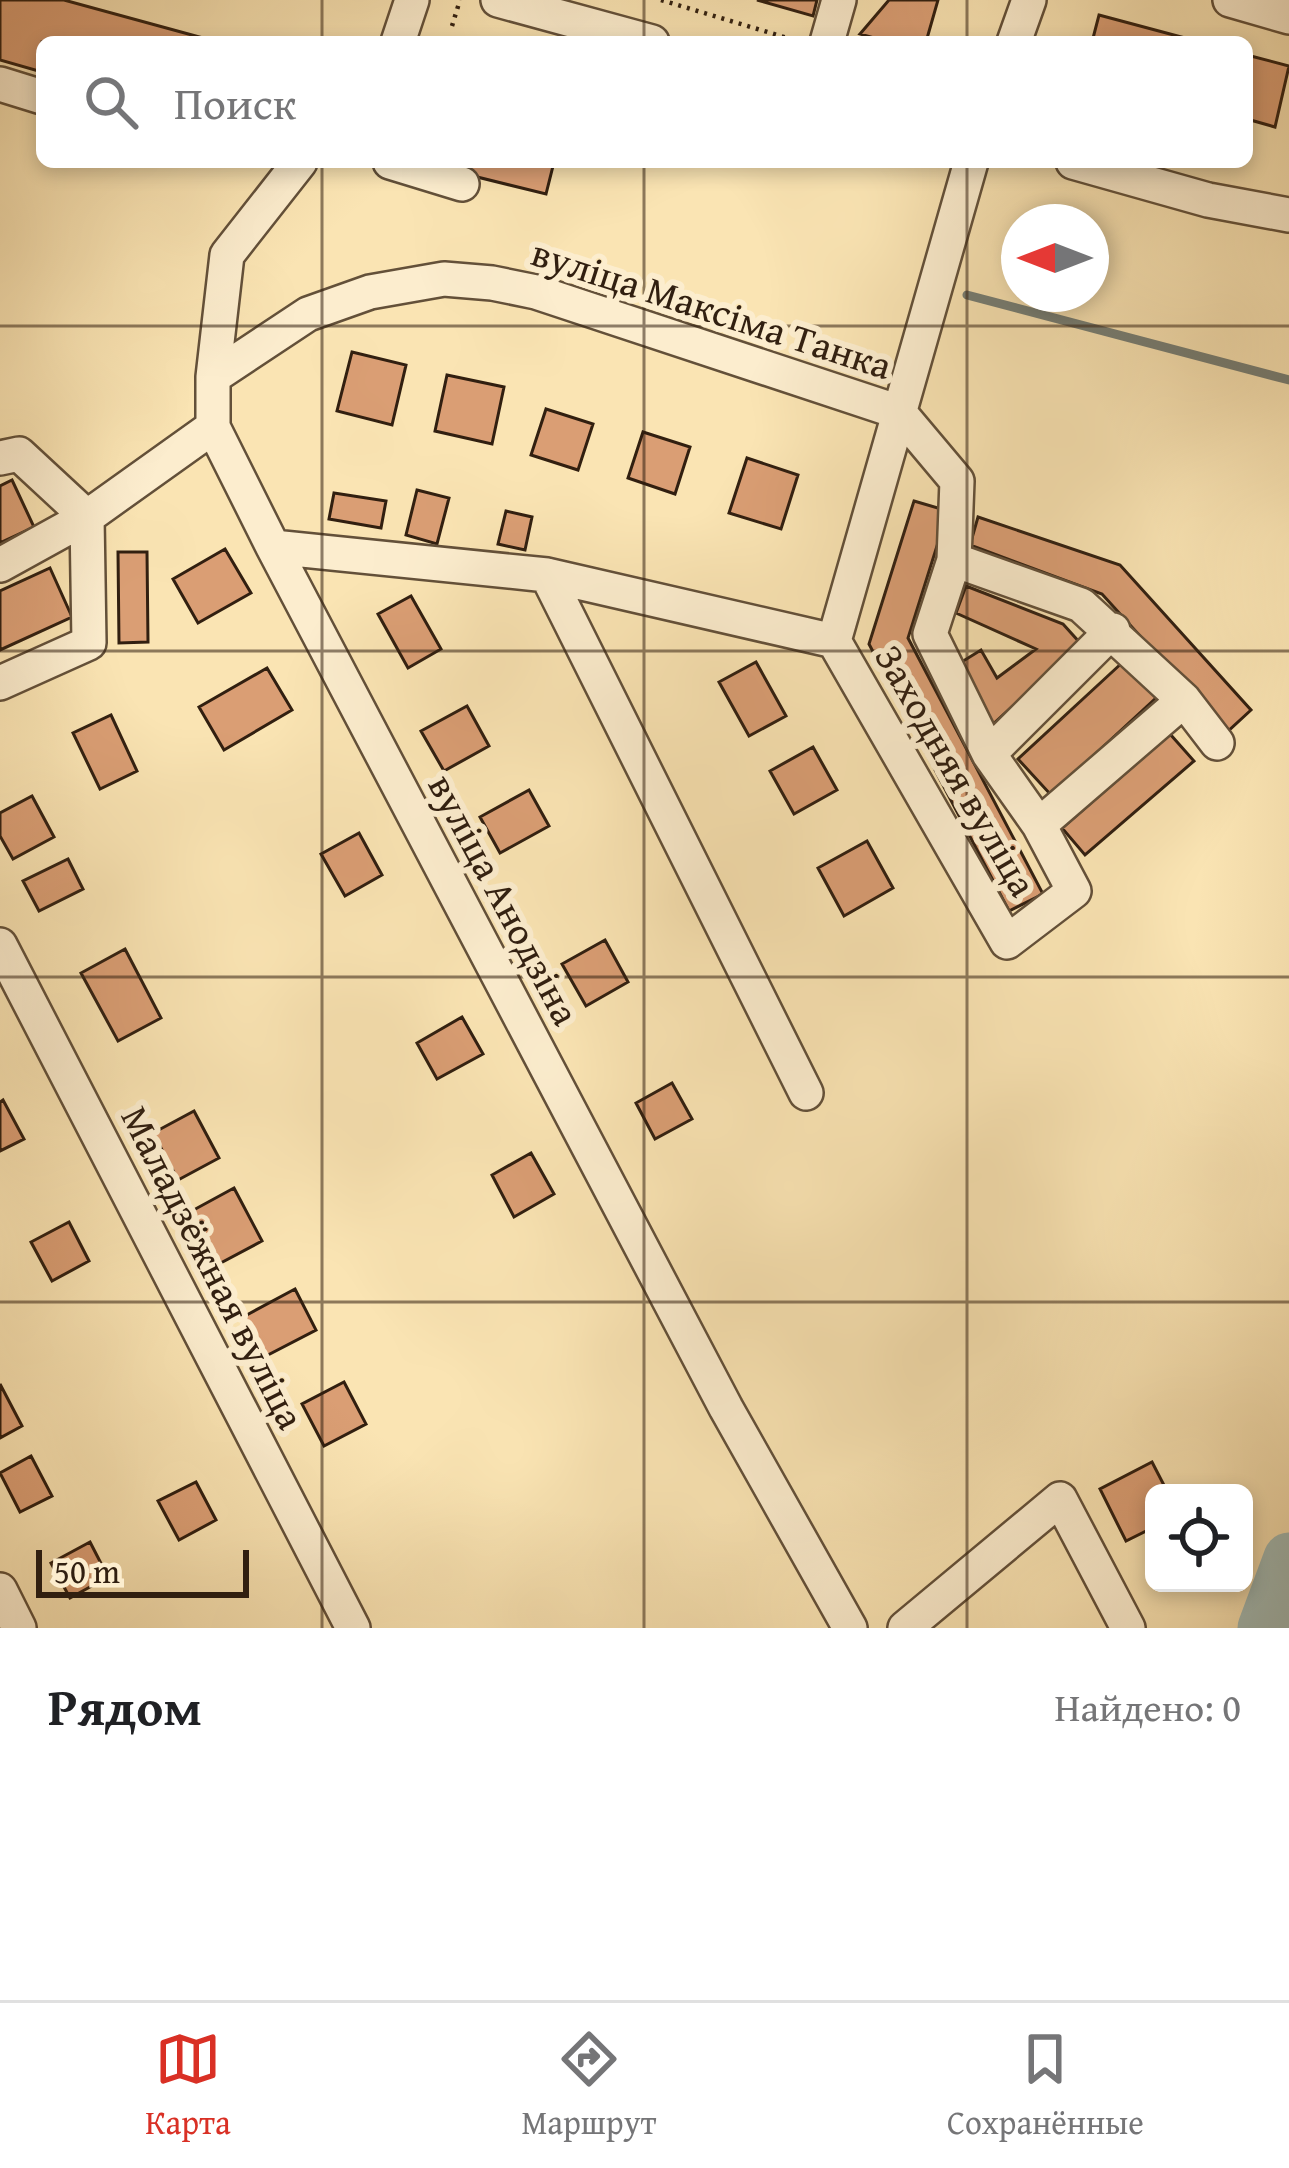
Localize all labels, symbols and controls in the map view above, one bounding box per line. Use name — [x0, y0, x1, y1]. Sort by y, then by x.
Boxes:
search box — [36, 36, 1253, 168]
icon: search — [78, 69, 144, 135]
text: Поиск — [174, 70, 296, 135]
north arrow — [1001, 204, 1109, 312]
street label: вуліца Максіма Танка — [525, 223, 900, 393]
street label: Заходняя вуліца — [862, 633, 1053, 907]
street label: вуліца Анодзіна — [415, 763, 595, 1035]
street label: Маладзёжная вуліца — [108, 1096, 320, 1439]
map controls — [1145, 1484, 1253, 1592]
button: locate — [1145, 1484, 1253, 1592]
scale bar — [36, 1544, 249, 1597]
text: 50 m — [54, 1547, 120, 1595]
text: Рядом — [48, 1669, 202, 1744]
text: Найдено: 0 — [1054, 1678, 1241, 1735]
tab: Карта — [145, 2026, 231, 2146]
tab: Маршрут — [521, 2026, 656, 2146]
tab: Сохранённые — [947, 2026, 1144, 2146]

